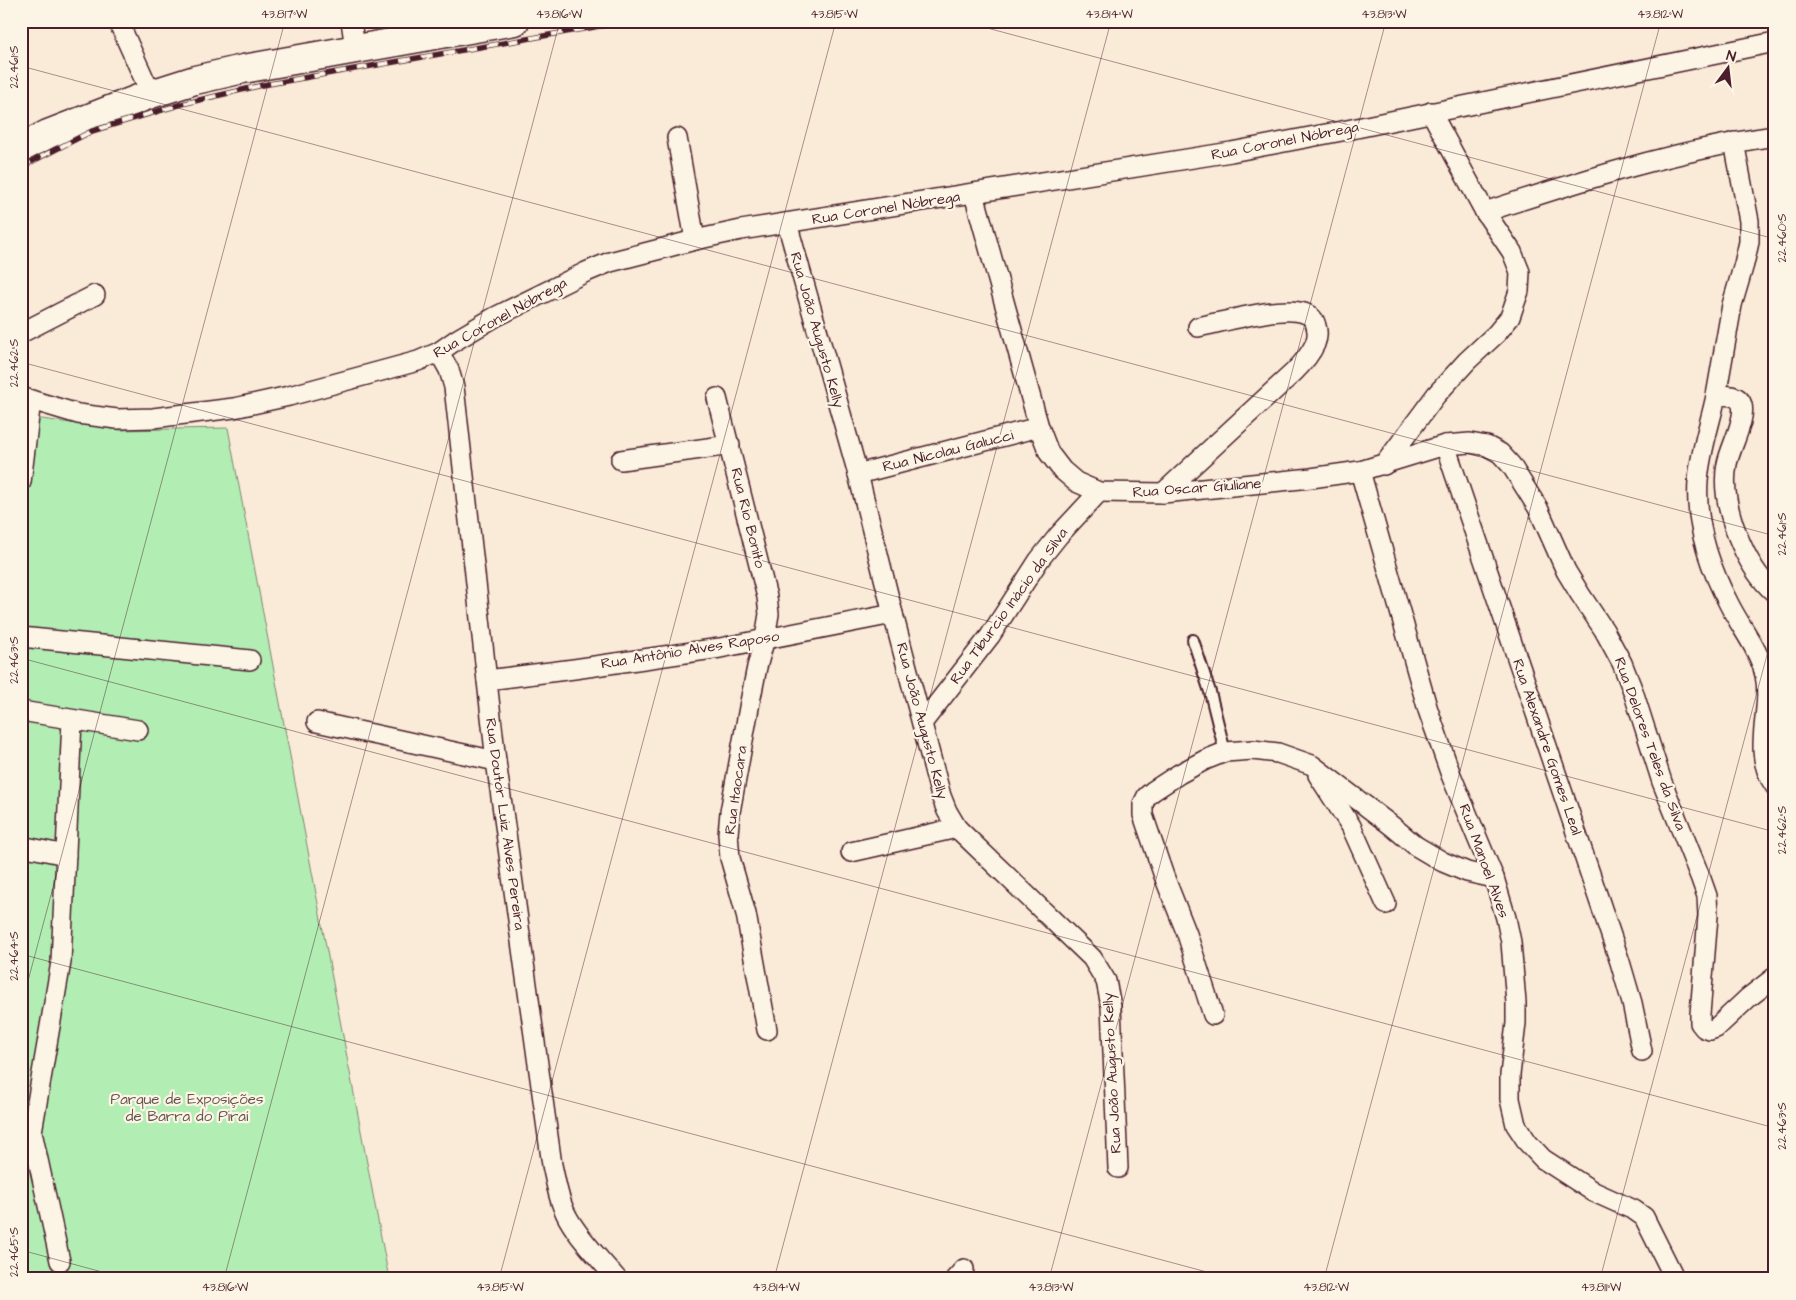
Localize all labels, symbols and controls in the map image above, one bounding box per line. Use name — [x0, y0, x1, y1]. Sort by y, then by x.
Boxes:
text: 43.817°W — [261, 6, 308, 23]
text: 43.816°W — [536, 6, 583, 23]
text: 43.815°W — [810, 6, 859, 23]
text: 43.814°W — [1085, 6, 1133, 23]
text: 43.813°W — [1361, 6, 1407, 23]
text: 43.812°W — [1637, 6, 1684, 23]
north arrow — [1704, 42, 1754, 92]
text: 22.461°S — [6, 45, 23, 89]
text: N — [1724, 46, 1738, 67]
street label: Rua Coronel Nóbrega — [1210, 116, 1361, 167]
street label: Rua Coronel Nóbrega — [810, 186, 962, 231]
text: 22.460°S — [1774, 213, 1791, 263]
street label: Rua João Augusto Kelly — [784, 250, 849, 411]
street label: Rua Coronel Nóbrega — [429, 272, 571, 364]
text: 22.462°S — [6, 339, 23, 387]
street label: Rua Nicolau Galucci — [880, 424, 1016, 477]
street label: Rua Rio Bonito — [725, 466, 771, 571]
street label: Rua Oscar Giuliane — [1132, 473, 1262, 503]
text: 22.461°S — [1774, 512, 1791, 556]
street label: Rua Tiburcio Inácio da Silva — [945, 523, 1073, 689]
street label: Rua Antônio Alves Raposo — [599, 625, 781, 674]
text: 22.463°S — [6, 636, 23, 684]
street label: Rua João Augusto Kelly — [890, 640, 953, 802]
street label: Rua Delores Teles da Silva — [1609, 654, 1691, 834]
street label: Rua Alexandre Gomes Leal — [1507, 656, 1587, 838]
street label: Rua Doutor Luiz Alves Pereira — [480, 717, 530, 932]
street label: Rua Itaocara — [719, 744, 753, 836]
street label: Rua Manoel Alves — [1454, 801, 1515, 921]
text: 22.462°S — [1774, 806, 1791, 854]
text: 22.464°S — [6, 931, 23, 981]
street label: Rua João Augusto Kelly — [1097, 992, 1128, 1154]
park label: Parque de Exposições de Barra do Piraí — [111, 1089, 264, 1127]
text: 22.463°S — [1774, 1102, 1791, 1150]
text: 22.465°S — [6, 1227, 23, 1277]
text: 43.816°W — [202, 1279, 249, 1296]
text: 43.815°W — [476, 1279, 525, 1296]
text: 43.814°W — [752, 1279, 800, 1296]
text: 43.813°W — [1028, 1279, 1074, 1296]
text: 43.812°W — [1303, 1279, 1350, 1296]
text: 43.811°W — [1581, 1279, 1622, 1296]

